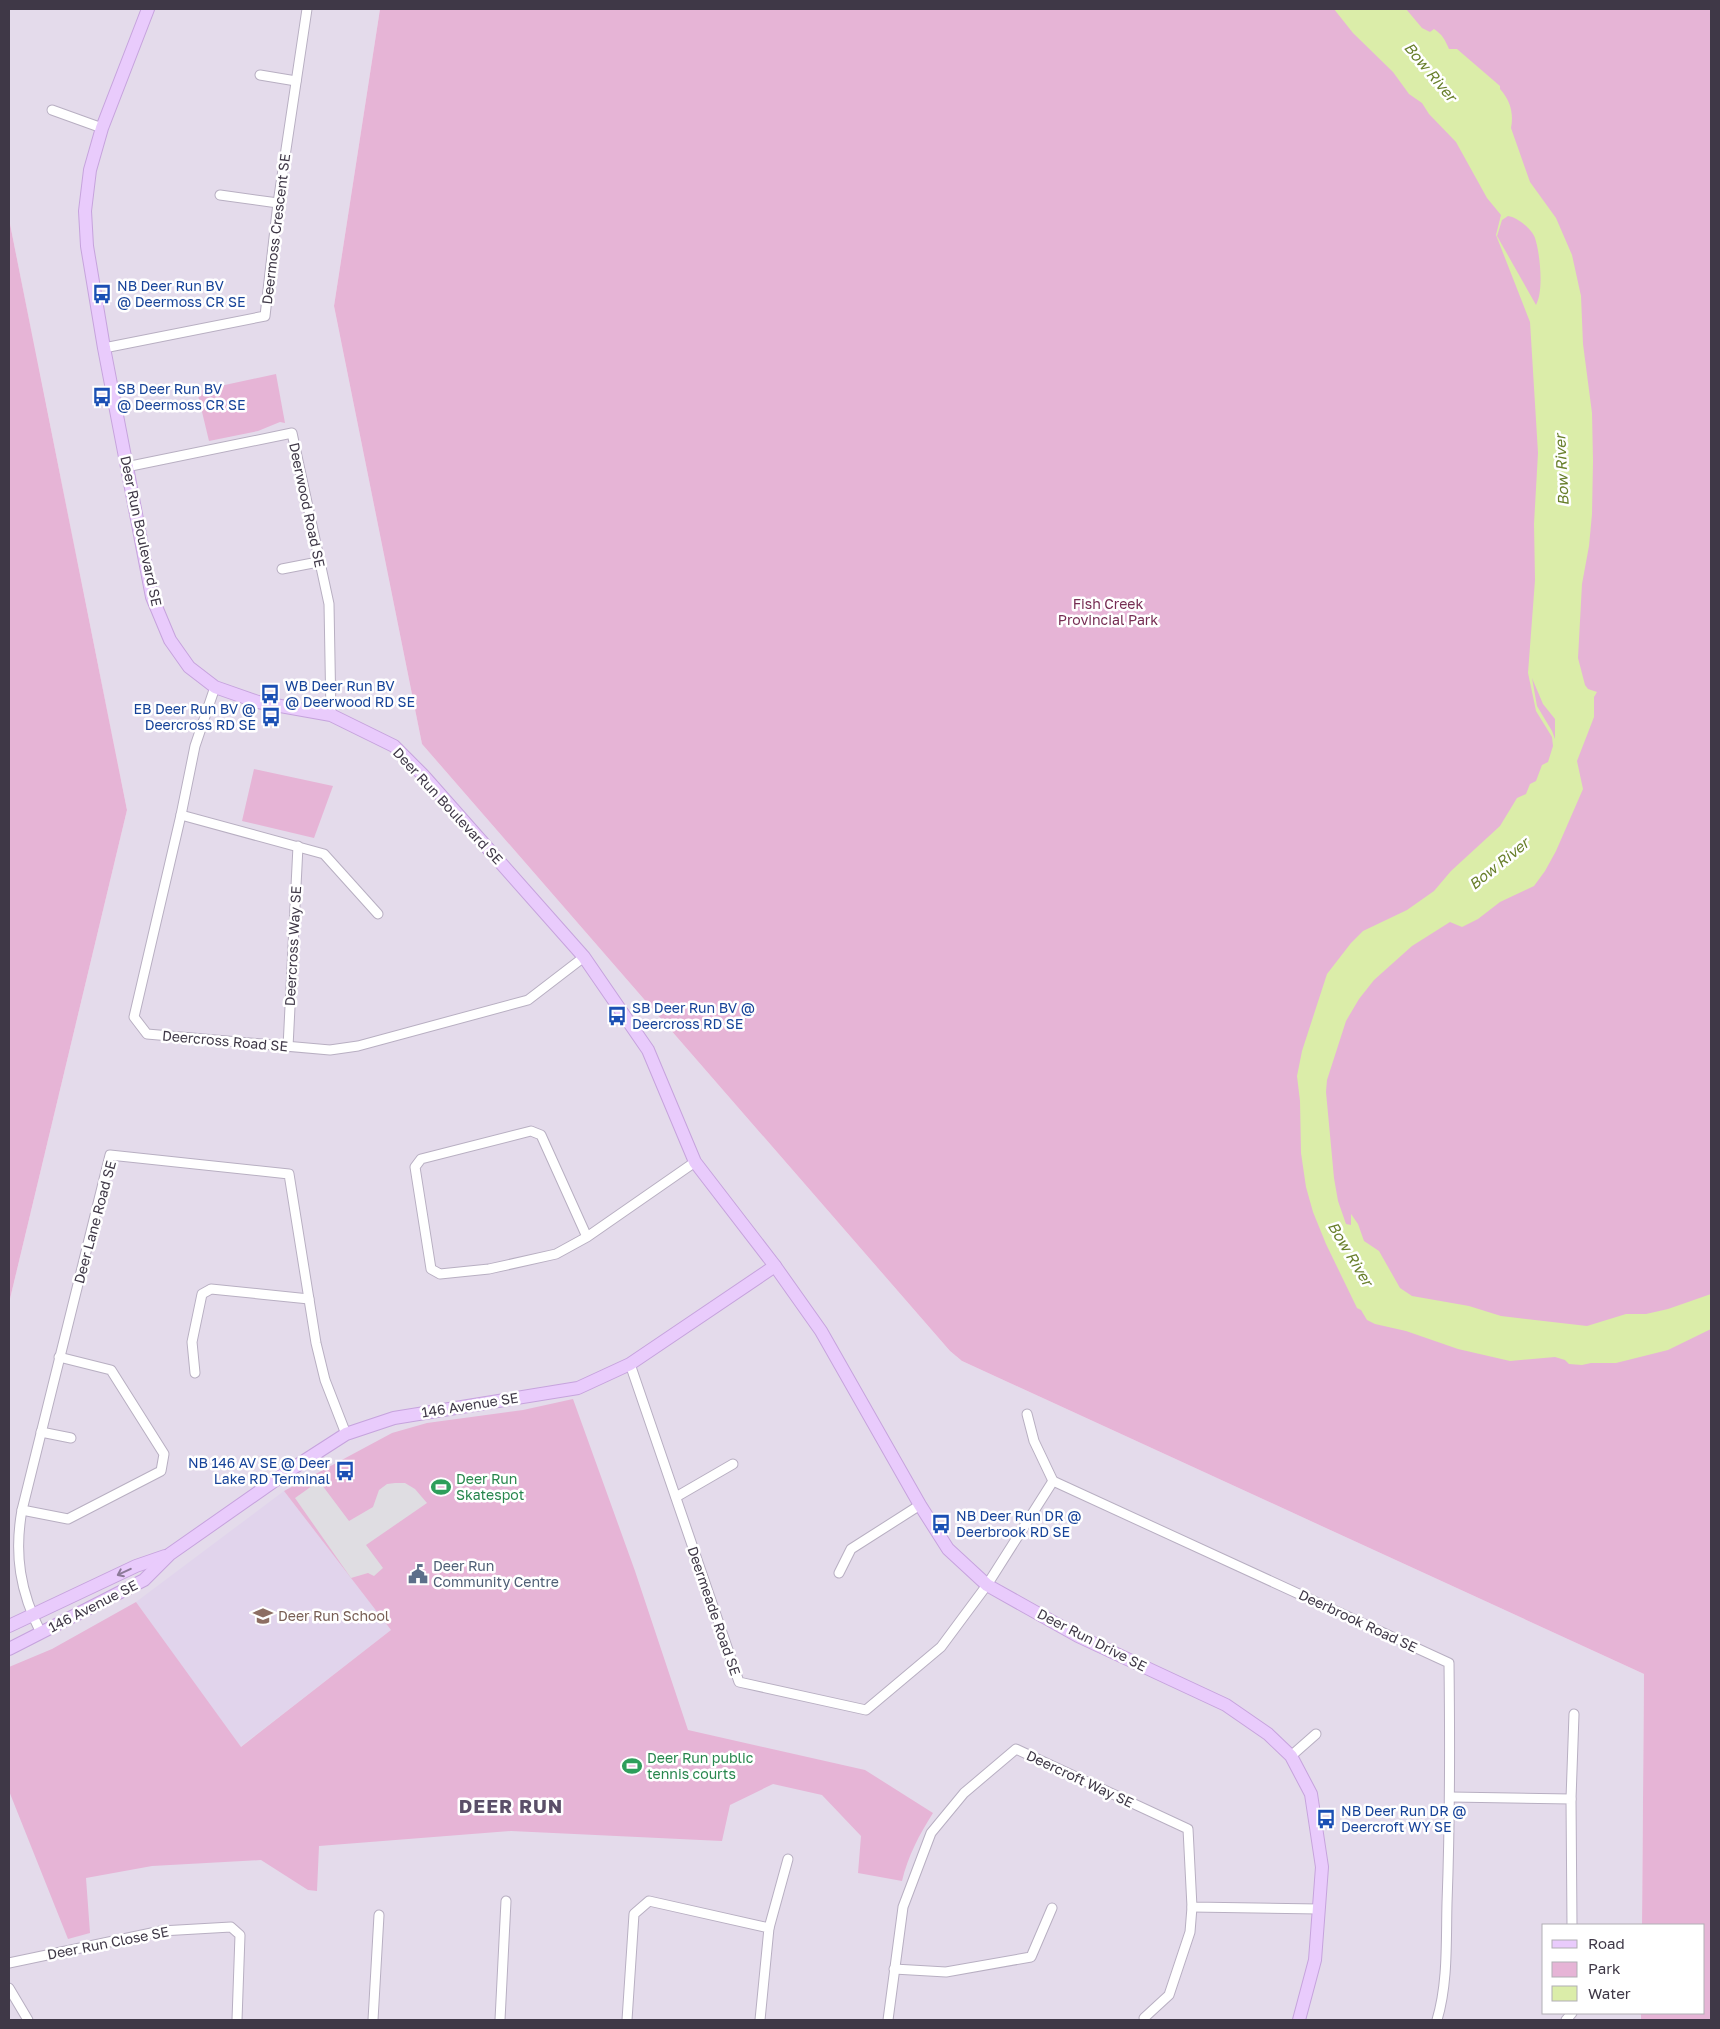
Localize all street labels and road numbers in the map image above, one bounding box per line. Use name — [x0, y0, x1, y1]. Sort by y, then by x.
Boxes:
street label: Deermoss Crescent SE — [258, 153, 293, 305]
street label: Deerwood Road SE — [286, 441, 329, 569]
street label: Deer Run Boulevard SE — [117, 454, 166, 608]
street label: Deer Run Boulevard SE — [390, 744, 507, 868]
street label: Deercross Way SE — [281, 885, 304, 1007]
street label: Deercross Road SE — [161, 1027, 289, 1054]
street label: Deer Lane Road SE — [70, 1159, 119, 1285]
street label: 146 Avenue SE — [420, 1388, 520, 1421]
street label: Deermeade Road SE — [684, 1544, 745, 1678]
street label: 146 Avenue SE — [45, 1576, 140, 1635]
street label: Deerbrook Road SE — [1296, 1586, 1420, 1655]
street label: Deer Run Drive SE — [1035, 1605, 1150, 1674]
street label: Deercroft Way SE — [1024, 1746, 1136, 1811]
street label: Deer Run Close SE — [46, 1922, 170, 1963]

